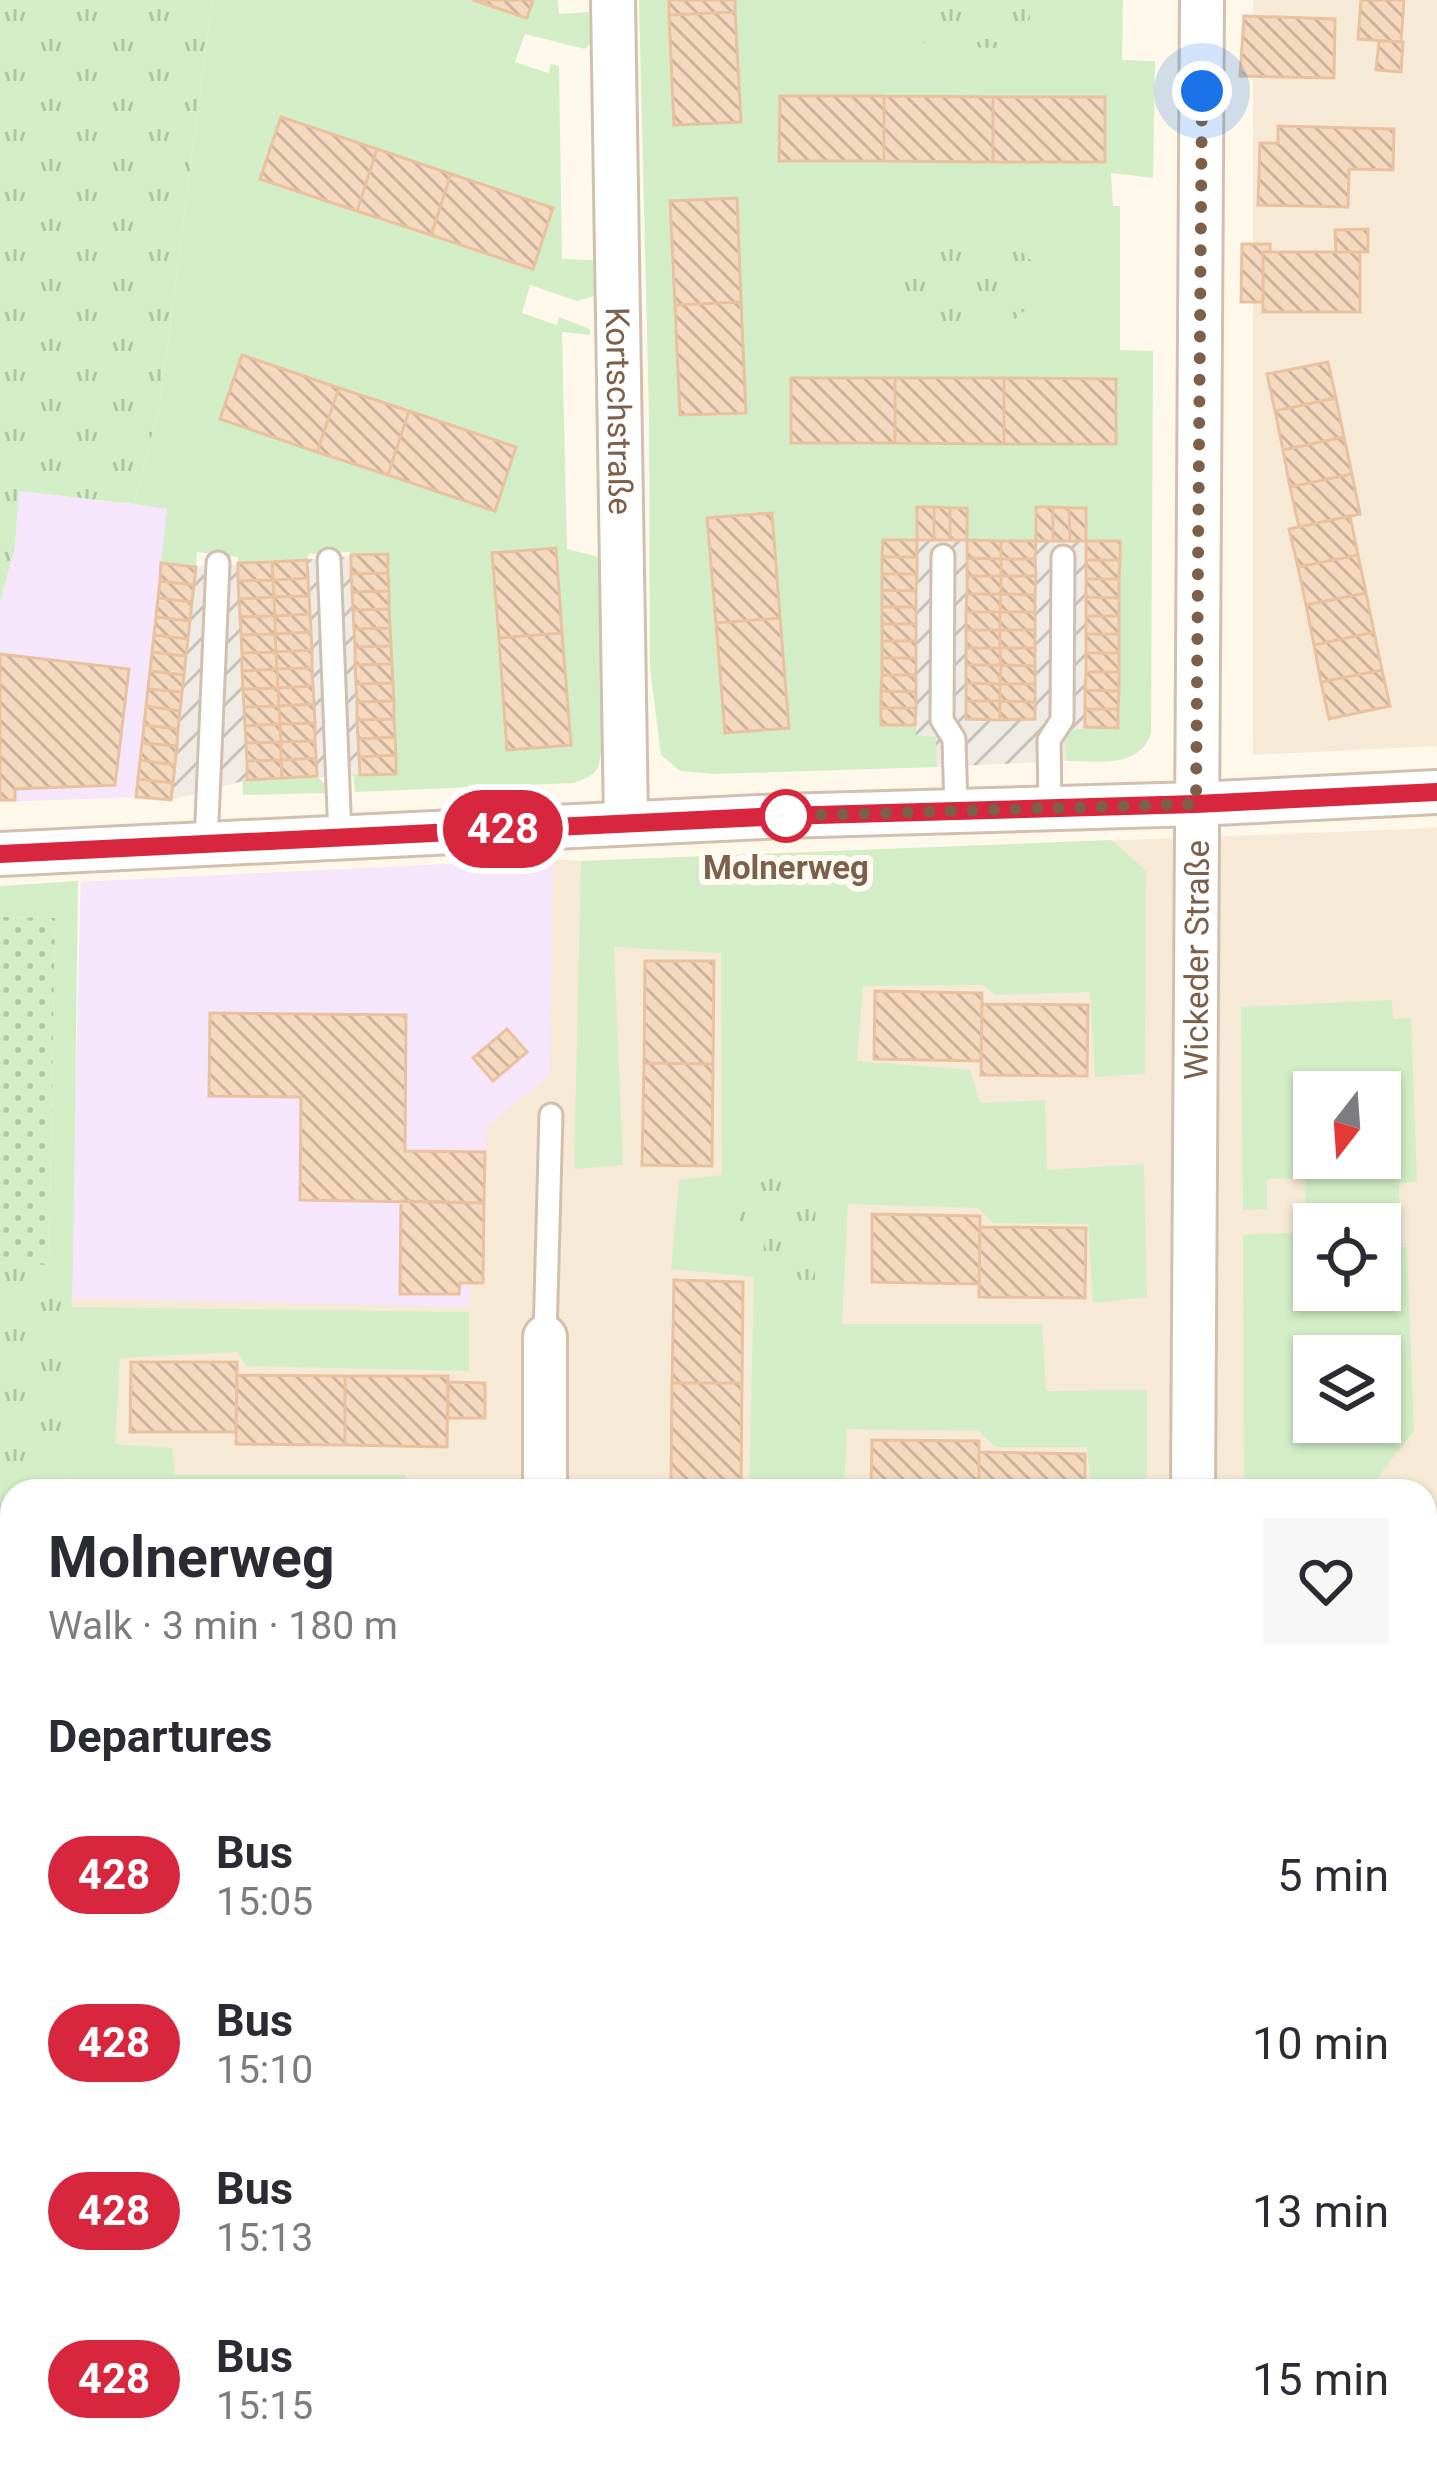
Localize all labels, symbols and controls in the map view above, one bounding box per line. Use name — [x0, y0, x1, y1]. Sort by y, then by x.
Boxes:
your location — [1172, 61, 1232, 121]
street label: Kortschstraße — [598, 307, 640, 515]
line badge: 428 — [434, 790, 572, 868]
marker: Molnerweg — [761, 791, 811, 841]
text: 428 — [467, 804, 539, 853]
street label: Wickeder Straße — [1176, 840, 1217, 1080]
place label: Molnerweg — [703, 848, 869, 887]
north arrow — [1293, 1071, 1401, 1179]
map controls — [1293, 1071, 1401, 1443]
button: locate — [1293, 1203, 1401, 1311]
button: layers — [1293, 1335, 1401, 1443]
button: heart — [1263, 1518, 1389, 1644]
text: Molnerweg — [48, 1524, 334, 1591]
text: Walk · 3 min · 180 m — [48, 1603, 398, 1649]
text: Departures — [48, 1710, 272, 1763]
text: Bus — [216, 1826, 293, 1879]
text: 5 min — [1277, 1849, 1389, 1902]
text: 428 — [78, 1850, 150, 1899]
text: 15:05 — [216, 1879, 313, 1925]
text: Bus — [216, 1994, 293, 2047]
text: 10 min — [1252, 2017, 1389, 2070]
text: 428 — [78, 2018, 150, 2067]
text: 15:10 — [216, 2047, 313, 2093]
text: Bus — [216, 2162, 293, 2215]
text: 13 min — [1252, 2185, 1389, 2238]
text: 428 — [78, 2186, 150, 2235]
text: 15:13 — [216, 2215, 313, 2261]
text: Bus — [216, 2330, 293, 2383]
text: 15 min — [1252, 2353, 1389, 2406]
text: 428 — [78, 2354, 150, 2403]
text: 15:15 — [216, 2383, 313, 2429]

